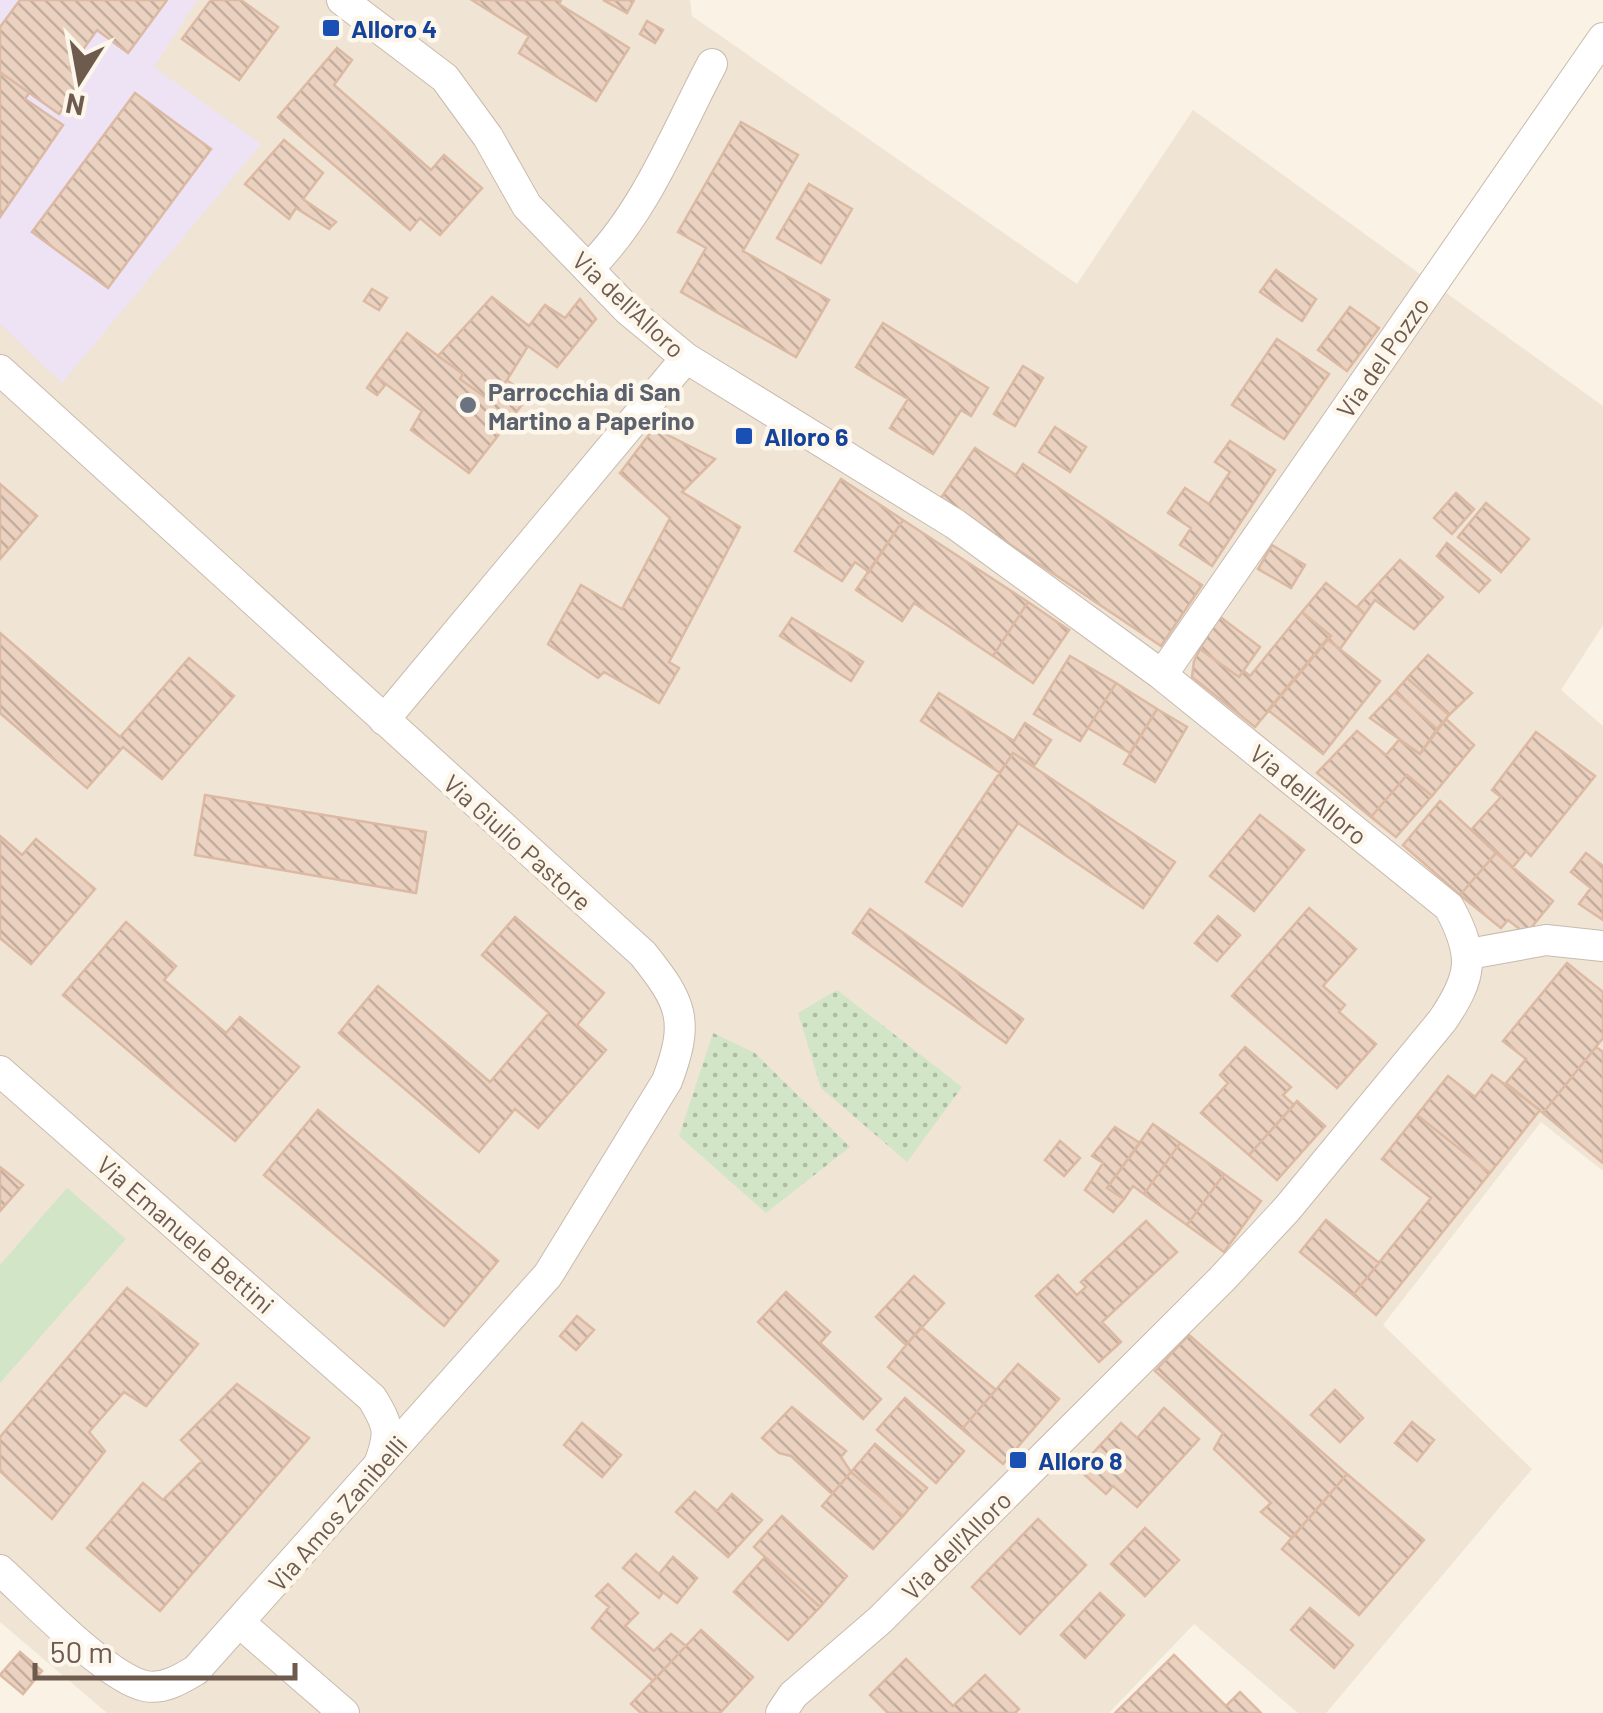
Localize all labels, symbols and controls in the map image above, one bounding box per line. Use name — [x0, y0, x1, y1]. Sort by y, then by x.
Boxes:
place label: Alloro 4 — [351, 13, 437, 43]
marker: Alloro 4 — [320, 17, 342, 39]
north arrow — [30, 30, 130, 130]
text: N — [63, 87, 87, 124]
street label: Via dell'Alloro — [567, 245, 691, 363]
street label: Via del Pozzo — [1329, 291, 1435, 423]
place label: Parrocchia di San Martino a Paperino — [488, 376, 695, 435]
marker: Parrocchia di San Martino a Paperino — [457, 394, 479, 416]
place label: Alloro 6 — [764, 421, 849, 451]
marker: Alloro 6 — [733, 425, 755, 447]
street label: Via dell'Alloro — [1244, 738, 1374, 850]
street label: Via Giulio Pastore — [438, 768, 598, 916]
street label: Via Emanuele Bettini — [91, 1149, 281, 1319]
street label: Via Amos Zanibelli — [261, 1429, 413, 1597]
place label: Alloro 8 — [1038, 1445, 1123, 1475]
marker: Alloro 8 — [1007, 1449, 1029, 1471]
street label: Via dell'Alloro — [895, 1484, 1017, 1606]
scale bar — [35, 1618, 295, 1680]
text: 50 m — [50, 1633, 113, 1669]

